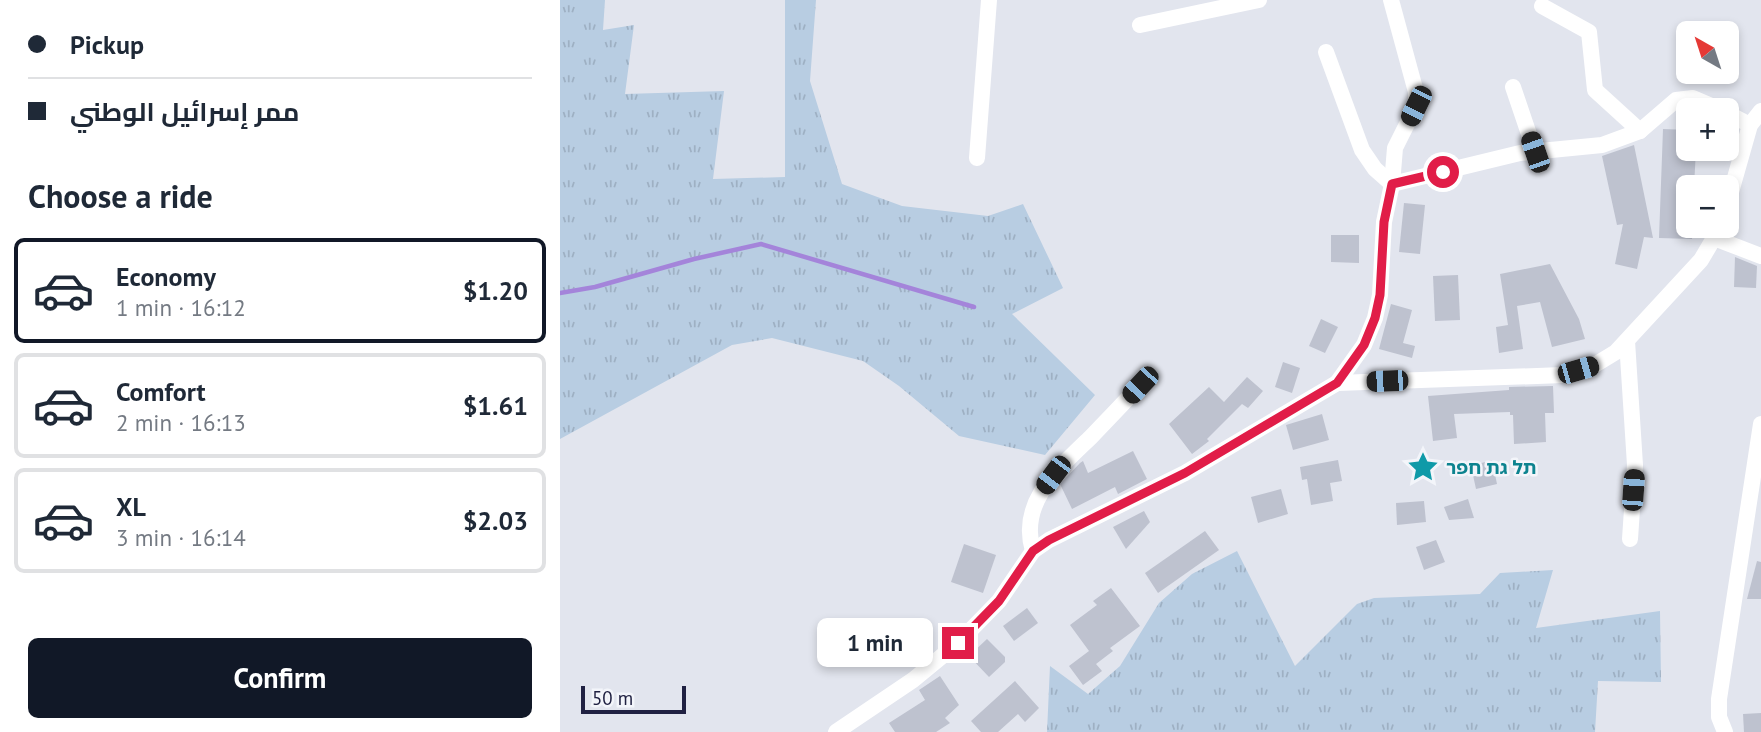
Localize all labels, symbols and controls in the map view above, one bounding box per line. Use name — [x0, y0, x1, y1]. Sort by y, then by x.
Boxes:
north arrow — [1676, 21, 1740, 84]
map controls — [1676, 21, 1739, 238]
text: Pickup — [70, 28, 144, 61]
car — [1398, 83, 1435, 129]
text: ممر إسرائيل الوطني — [70, 95, 300, 128]
button: + — [1676, 98, 1739, 161]
car — [1519, 129, 1552, 175]
route start — [1427, 156, 1459, 188]
text: Choose a ride — [28, 175, 213, 217]
button: − — [1676, 175, 1739, 238]
icon: car — [32, 259, 95, 322]
text: Economy — [116, 260, 216, 293]
text: $1.20 — [463, 274, 528, 307]
text: 1 min · 16:12 — [116, 293, 246, 322]
car — [1555, 354, 1602, 386]
car — [1118, 362, 1163, 408]
car — [1366, 370, 1409, 392]
icon: car — [32, 374, 95, 437]
text: Comfort — [116, 375, 206, 408]
text: $1.61 — [463, 389, 528, 422]
text: 2 min · 16:13 — [116, 408, 246, 437]
place icon: תל גת חפר — [1406, 450, 1440, 484]
car — [1032, 452, 1075, 498]
place label: תל גת חפר — [1446, 455, 1537, 479]
car — [1622, 468, 1645, 512]
icon: car — [32, 489, 95, 552]
text: XL — [116, 490, 146, 523]
text: $2.03 — [463, 504, 528, 537]
text: 3 min · 16:14 — [116, 523, 246, 552]
callout: 1 min — [818, 618, 934, 668]
route end — [942, 627, 974, 659]
text: 1 min — [847, 628, 903, 657]
button: Confirm — [28, 638, 532, 718]
scale bar — [581, 683, 686, 715]
text: 50 m — [592, 686, 633, 710]

